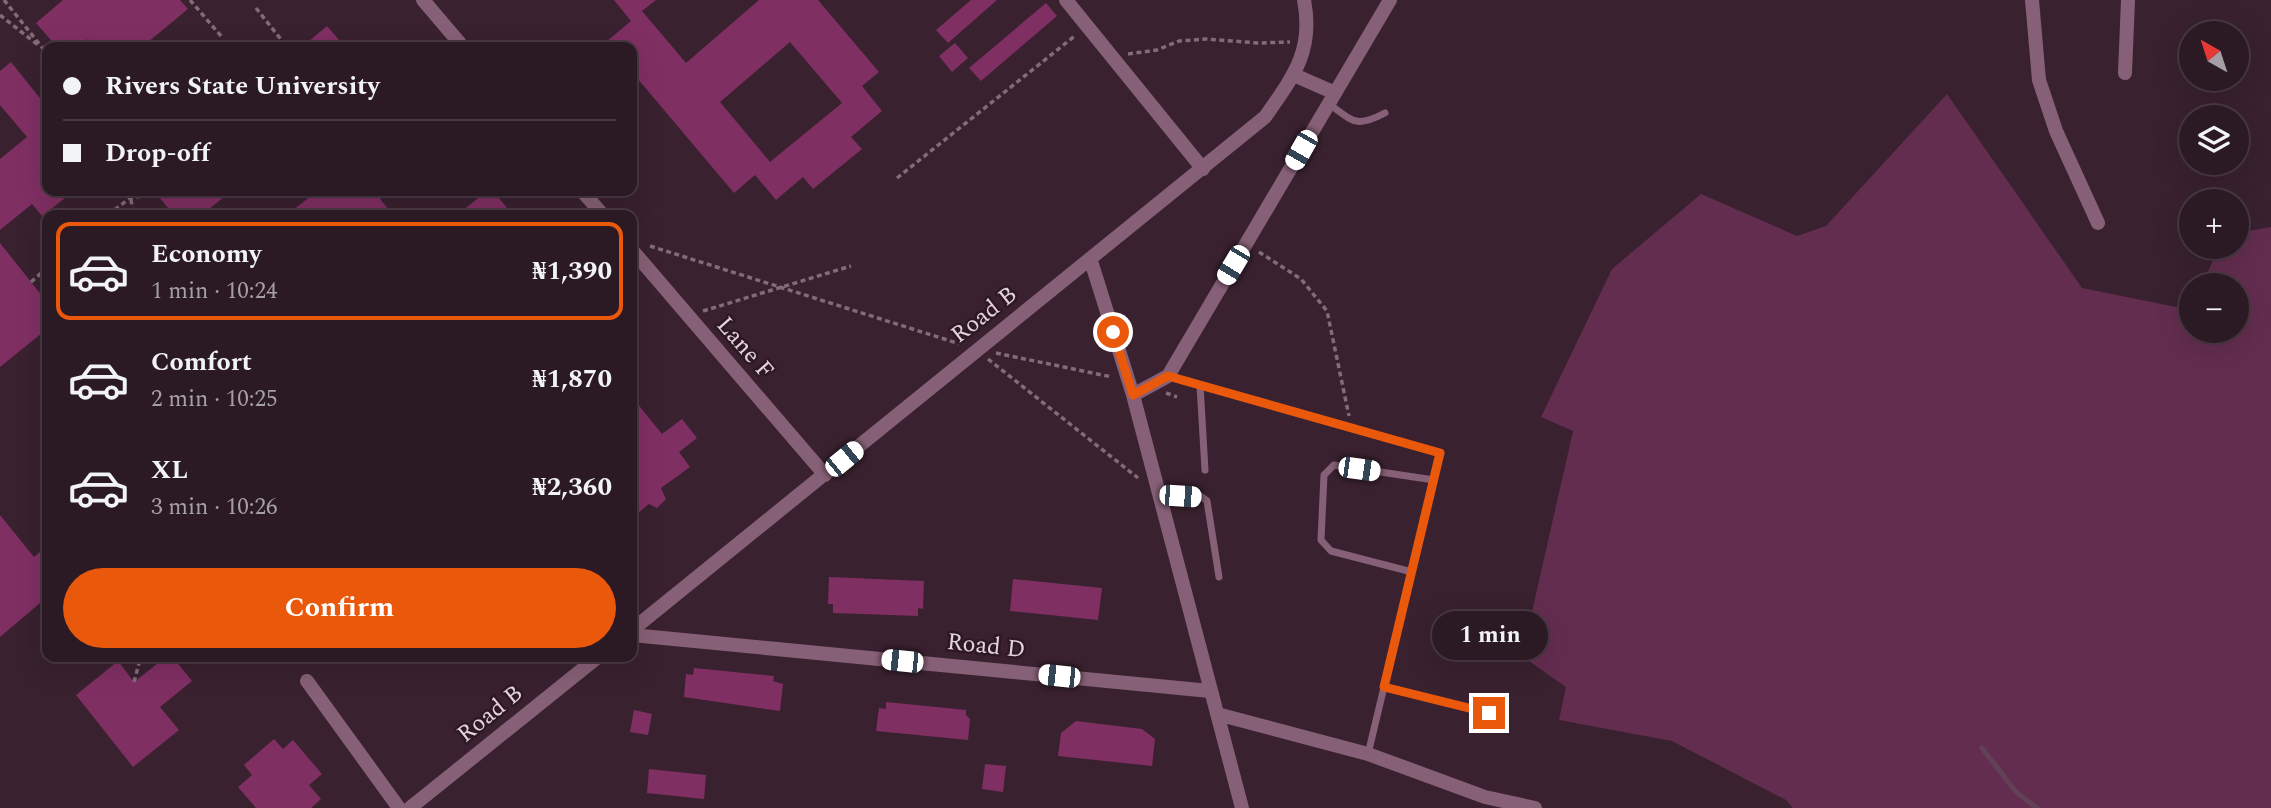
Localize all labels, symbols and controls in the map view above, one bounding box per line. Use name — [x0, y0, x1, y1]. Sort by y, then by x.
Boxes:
north arrow — [2179, 21, 2249, 91]
map controls — [2179, 21, 2249, 343]
text: Rivers State University — [105, 66, 380, 106]
button: layers — [2179, 105, 2249, 175]
car — [1282, 127, 1321, 173]
text: Drop-off — [105, 133, 210, 173]
button: + — [2179, 189, 2249, 259]
text: Economy — [151, 234, 261, 274]
icon: car — [67, 240, 130, 303]
car — [1214, 242, 1253, 288]
text: ₦1,390 — [532, 251, 612, 291]
button: − — [2179, 273, 2249, 343]
text: 1 min · 10:24 — [151, 274, 278, 309]
street label: Road B — [943, 277, 1025, 353]
street label: Lane F — [707, 309, 783, 387]
route start — [1097, 316, 1129, 348]
text: Comfort — [151, 342, 252, 382]
icon: car — [67, 348, 130, 411]
text: ₦1,870 — [532, 359, 612, 399]
text: 2 min · 10:25 — [151, 382, 278, 417]
car — [822, 438, 867, 480]
text: XL — [151, 450, 188, 490]
icon: car — [67, 456, 130, 519]
car — [1337, 456, 1382, 482]
text: ₦2,360 — [532, 467, 612, 507]
car — [1159, 484, 1202, 508]
text: 3 min · 10:26 — [151, 490, 278, 525]
button: Confirm — [63, 568, 616, 648]
callout: 1 min — [1431, 612, 1547, 660]
text: 1 min — [1459, 618, 1521, 653]
street label: Road D — [945, 624, 1027, 668]
car — [881, 648, 924, 674]
car — [1038, 663, 1081, 689]
street label: Road B — [449, 676, 531, 752]
route end — [1473, 697, 1505, 729]

